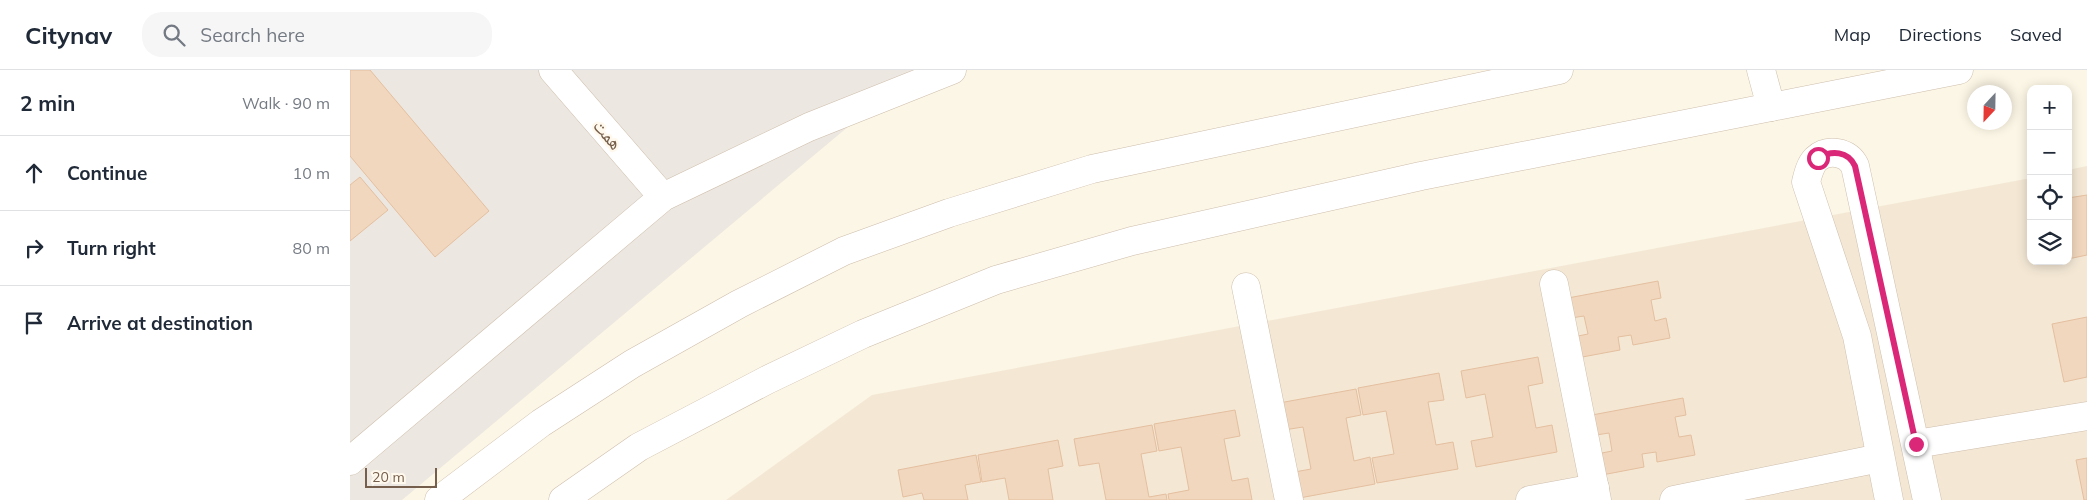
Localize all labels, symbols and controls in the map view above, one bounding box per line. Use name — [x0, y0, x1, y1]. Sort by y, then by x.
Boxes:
search box — [142, 12, 492, 57]
text: Citynav — [25, 20, 112, 50]
icon: search — [160, 21, 188, 49]
text: Search here — [200, 23, 305, 47]
text: Map — [1834, 23, 1871, 46]
text: Directions — [1899, 23, 1982, 46]
text: Saved — [2010, 23, 2062, 46]
north arrow — [1967, 85, 2012, 130]
map controls — [2027, 85, 2072, 265]
button: + — [2027, 85, 2072, 130]
text: 2 min — [20, 90, 75, 116]
text: Walk · 90 m — [242, 93, 330, 113]
street label: همت — [588, 114, 628, 154]
button: − — [2027, 130, 2072, 175]
route start — [1807, 147, 1830, 170]
icon: ahead — [20, 159, 48, 187]
text: Continue — [67, 161, 147, 185]
text: 10 m — [293, 163, 330, 183]
button: locate — [2027, 175, 2072, 220]
button: layers — [2027, 220, 2072, 265]
icon: right — [20, 234, 48, 262]
text: Turn right — [67, 236, 156, 260]
text: 80 m — [293, 238, 330, 258]
icon: arrive — [20, 309, 48, 337]
text: Arrive at destination — [67, 311, 253, 335]
route end — [1905, 433, 1928, 456]
scale bar — [365, 465, 438, 488]
text: 20 m — [372, 468, 405, 486]

